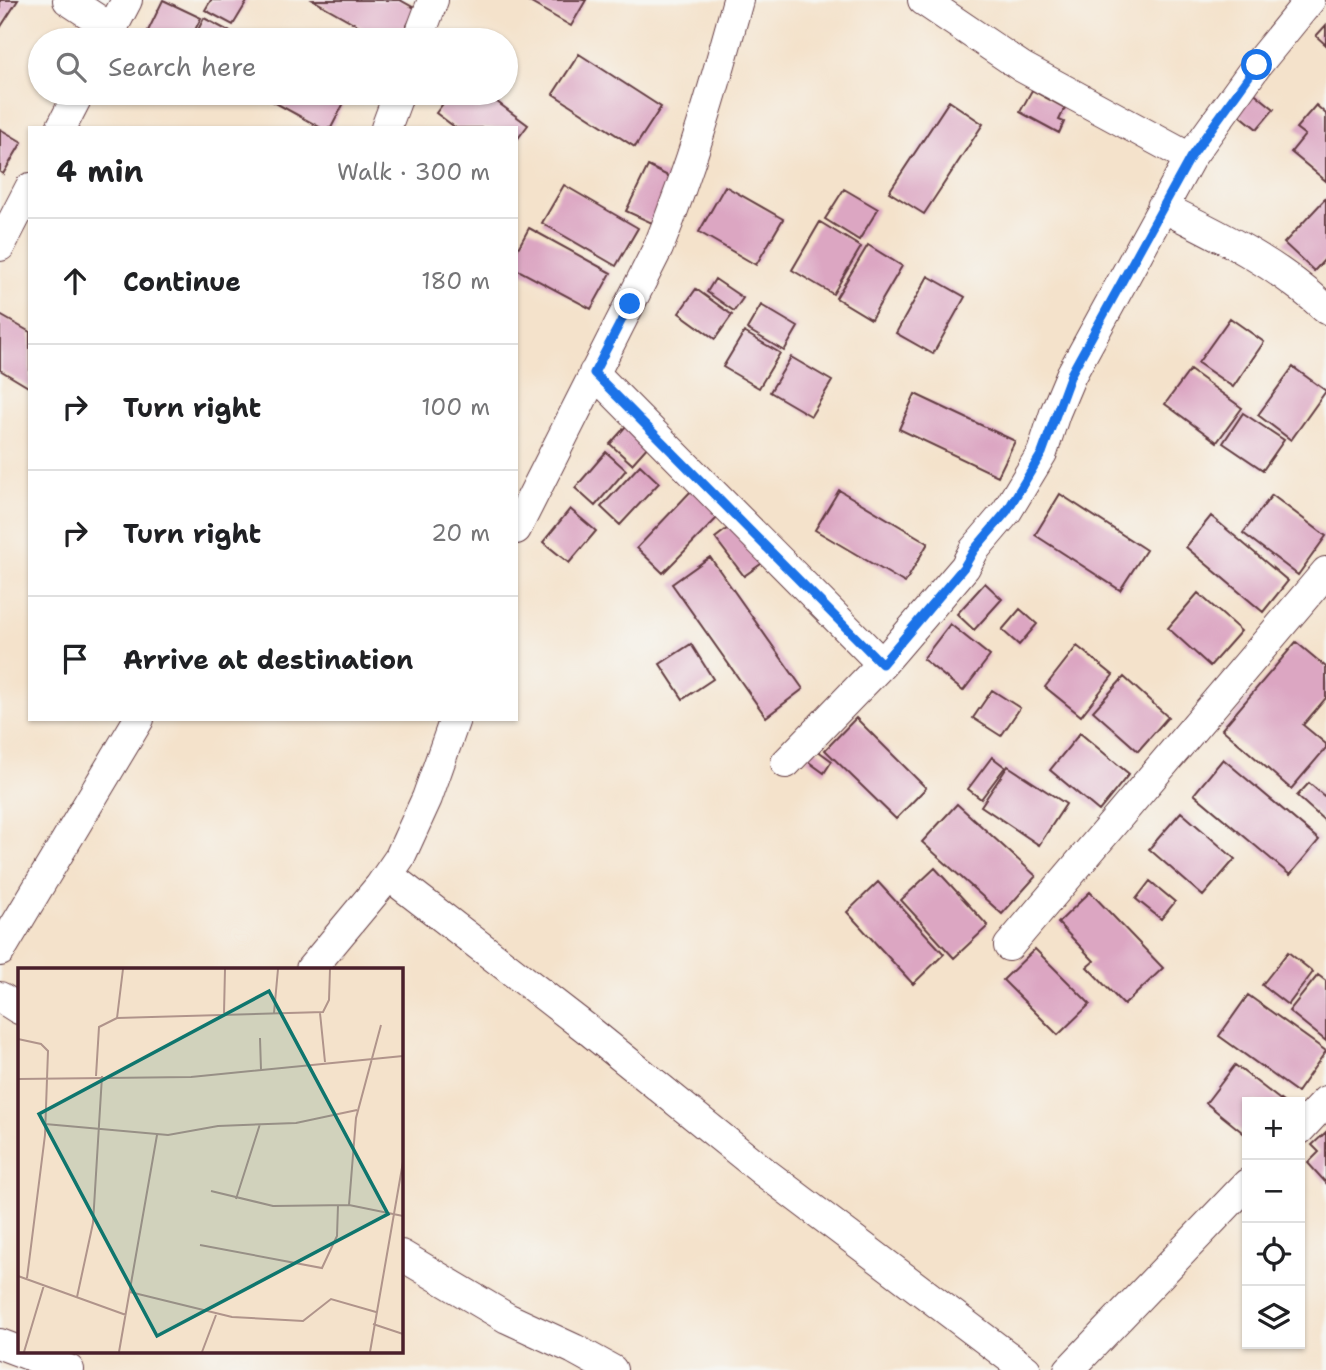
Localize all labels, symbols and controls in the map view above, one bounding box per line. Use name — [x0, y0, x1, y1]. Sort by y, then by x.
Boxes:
search box — [28, 28, 518, 105]
icon: search — [52, 48, 90, 86]
text: Search here — [108, 49, 257, 84]
route start — [1241, 49, 1272, 80]
text: 4 min — [56, 151, 143, 192]
text: Walk · 300 m — [337, 157, 490, 187]
icon: ahead — [56, 262, 94, 300]
text: Continue — [123, 264, 241, 299]
text: 180 m — [421, 266, 490, 296]
route end — [614, 288, 645, 319]
icon: right — [56, 388, 94, 426]
text: Turn right — [123, 390, 261, 425]
text: 100 m — [421, 392, 490, 422]
icon: right — [56, 514, 94, 552]
text: Turn right — [123, 516, 261, 551]
text: 20 m — [431, 518, 490, 548]
icon: arrive — [56, 640, 94, 678]
text: Arrive at destination — [123, 642, 413, 677]
inset map — [18, 968, 402, 1352]
map controls — [1242, 1097, 1305, 1349]
button: + — [1242, 1097, 1305, 1160]
button: − — [1242, 1160, 1305, 1223]
button: locate — [1242, 1223, 1305, 1286]
button: layers — [1242, 1286, 1305, 1349]

